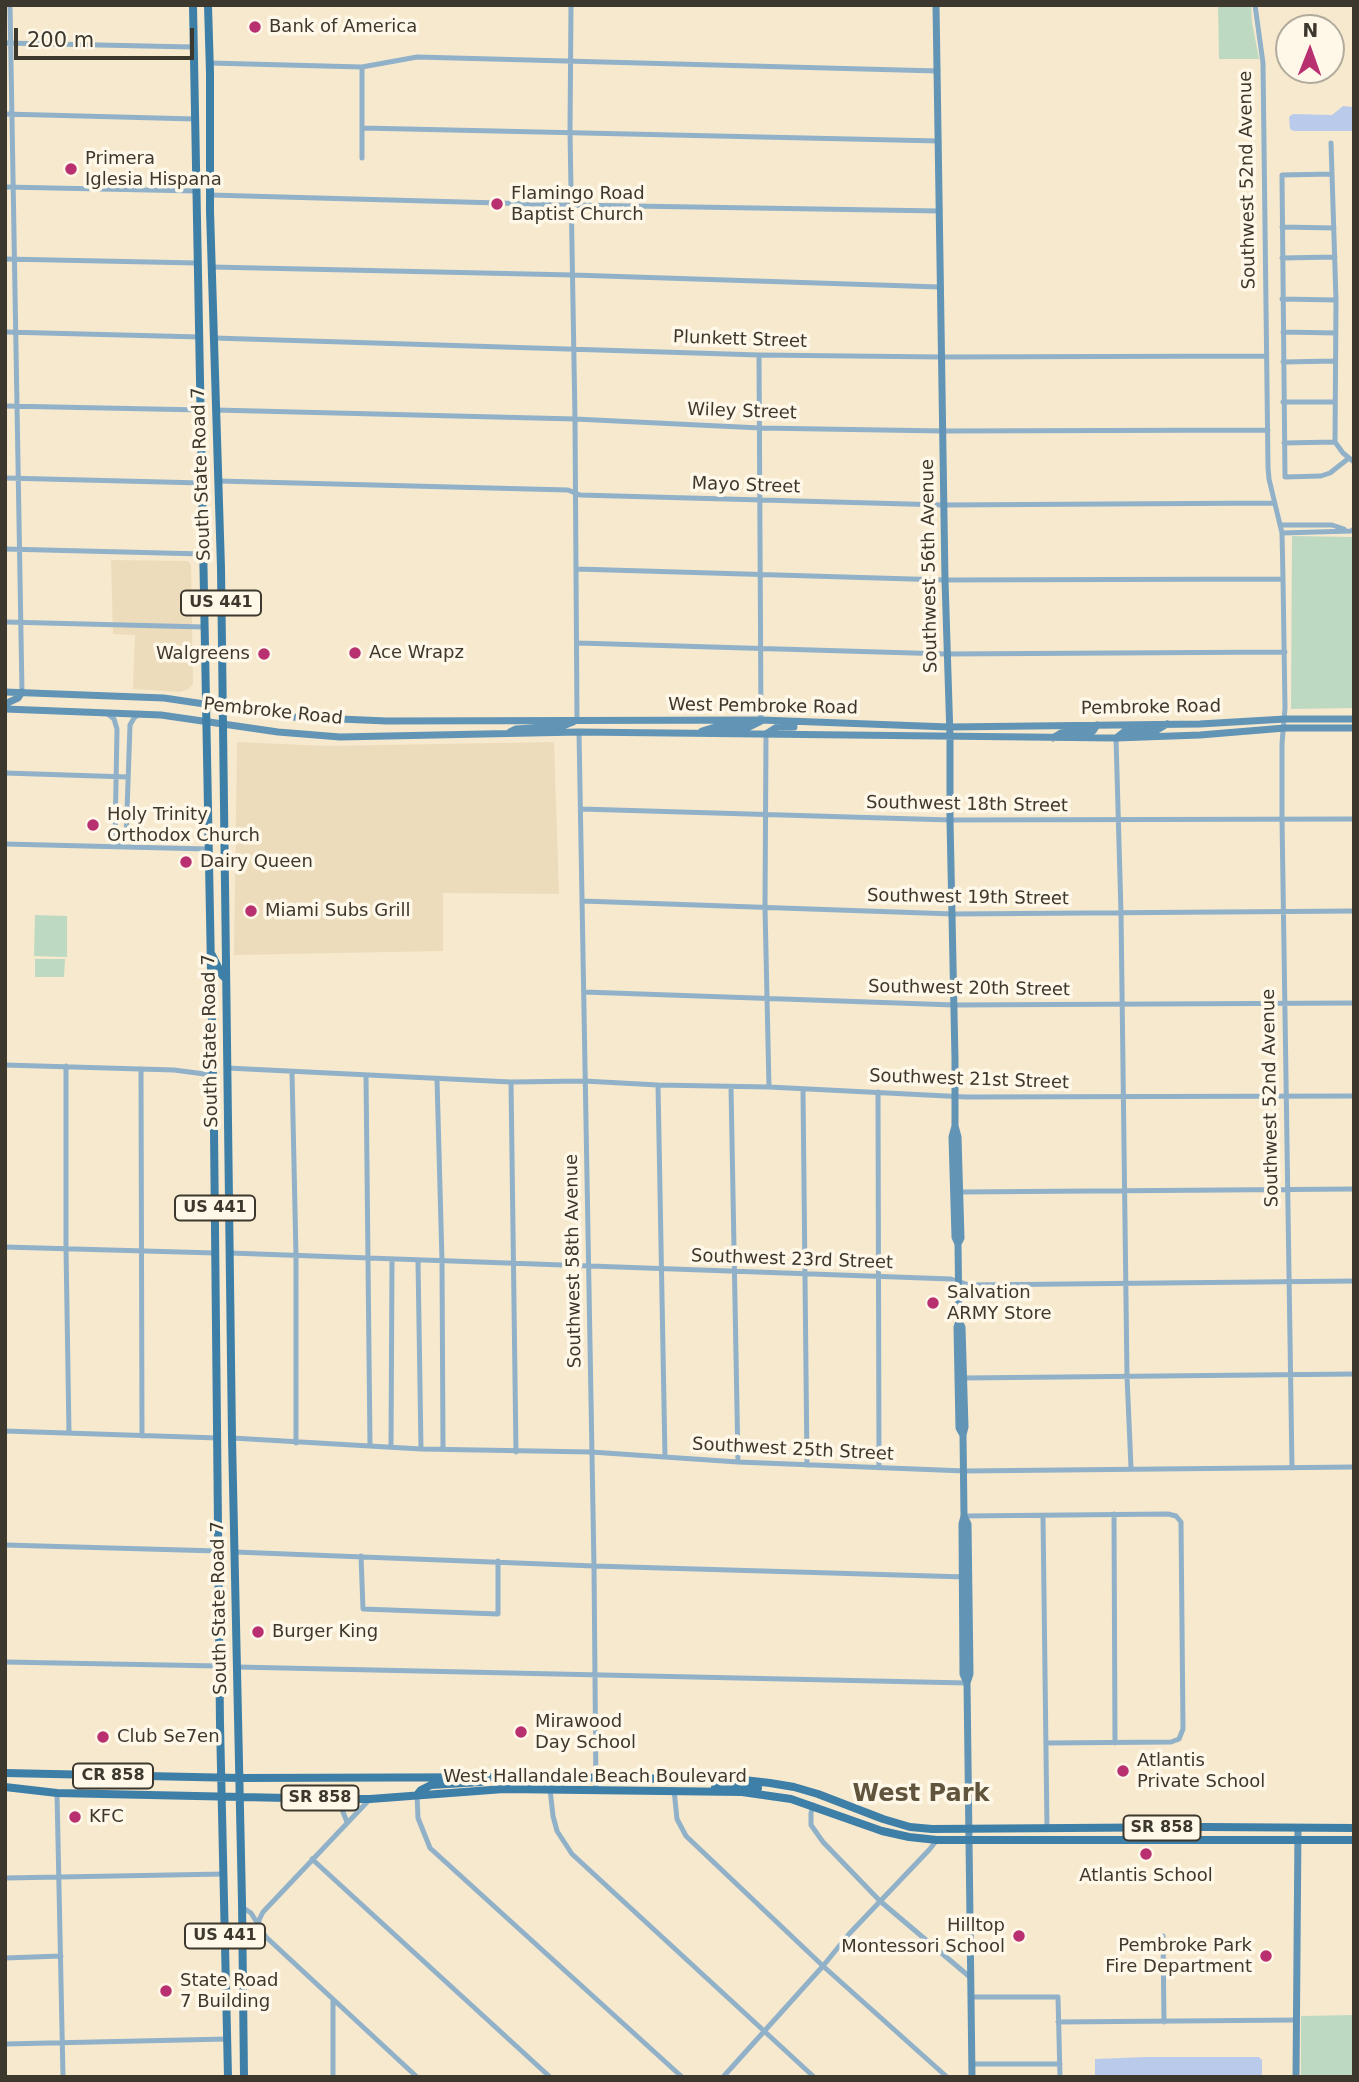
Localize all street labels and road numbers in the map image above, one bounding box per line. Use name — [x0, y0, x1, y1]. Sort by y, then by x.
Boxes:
street label: Southwest 52nd Avenue — [1235, 71, 1261, 289]
street label: Plunkett Street — [673, 327, 807, 353]
street label: South State Road 7 — [188, 387, 216, 561]
street label: Wiley Street — [687, 399, 797, 425]
street label: Southwest 56th Avenue — [917, 459, 943, 673]
street label: Mayo Street — [691, 473, 801, 499]
road number: US 441 — [181, 590, 261, 616]
street label: Pembroke Road — [202, 694, 344, 730]
street label: West Pembroke Road — [668, 695, 858, 719]
street label: Pembroke Road — [1081, 696, 1221, 720]
street label: Southwest 18th Street — [866, 792, 1068, 818]
street label: Southwest 19th Street — [867, 885, 1069, 911]
street label: South State Road 7 — [199, 954, 223, 1128]
street label: Southwest 20th Street — [868, 976, 1070, 1002]
street label: Southwest 52nd Avenue — [1258, 989, 1284, 1207]
street label: Southwest 21st Street — [869, 1066, 1069, 1094]
street label: Southwest 58th Avenue — [561, 1154, 587, 1368]
road number: US 441 — [175, 1196, 255, 1220]
street label: Southwest 23rd Street — [691, 1246, 893, 1274]
street label: Southwest 25th Street — [692, 1434, 894, 1466]
street label: South State Road 7 — [208, 1521, 232, 1695]
road number: CR 858 — [73, 1764, 153, 1788]
street label: West Hallandale Beach Boulevard — [443, 1766, 747, 1788]
road number: SR 858 — [282, 1786, 358, 1810]
road number: SR 858 — [1124, 1816, 1200, 1840]
road number: US 441 — [185, 1924, 265, 1948]

